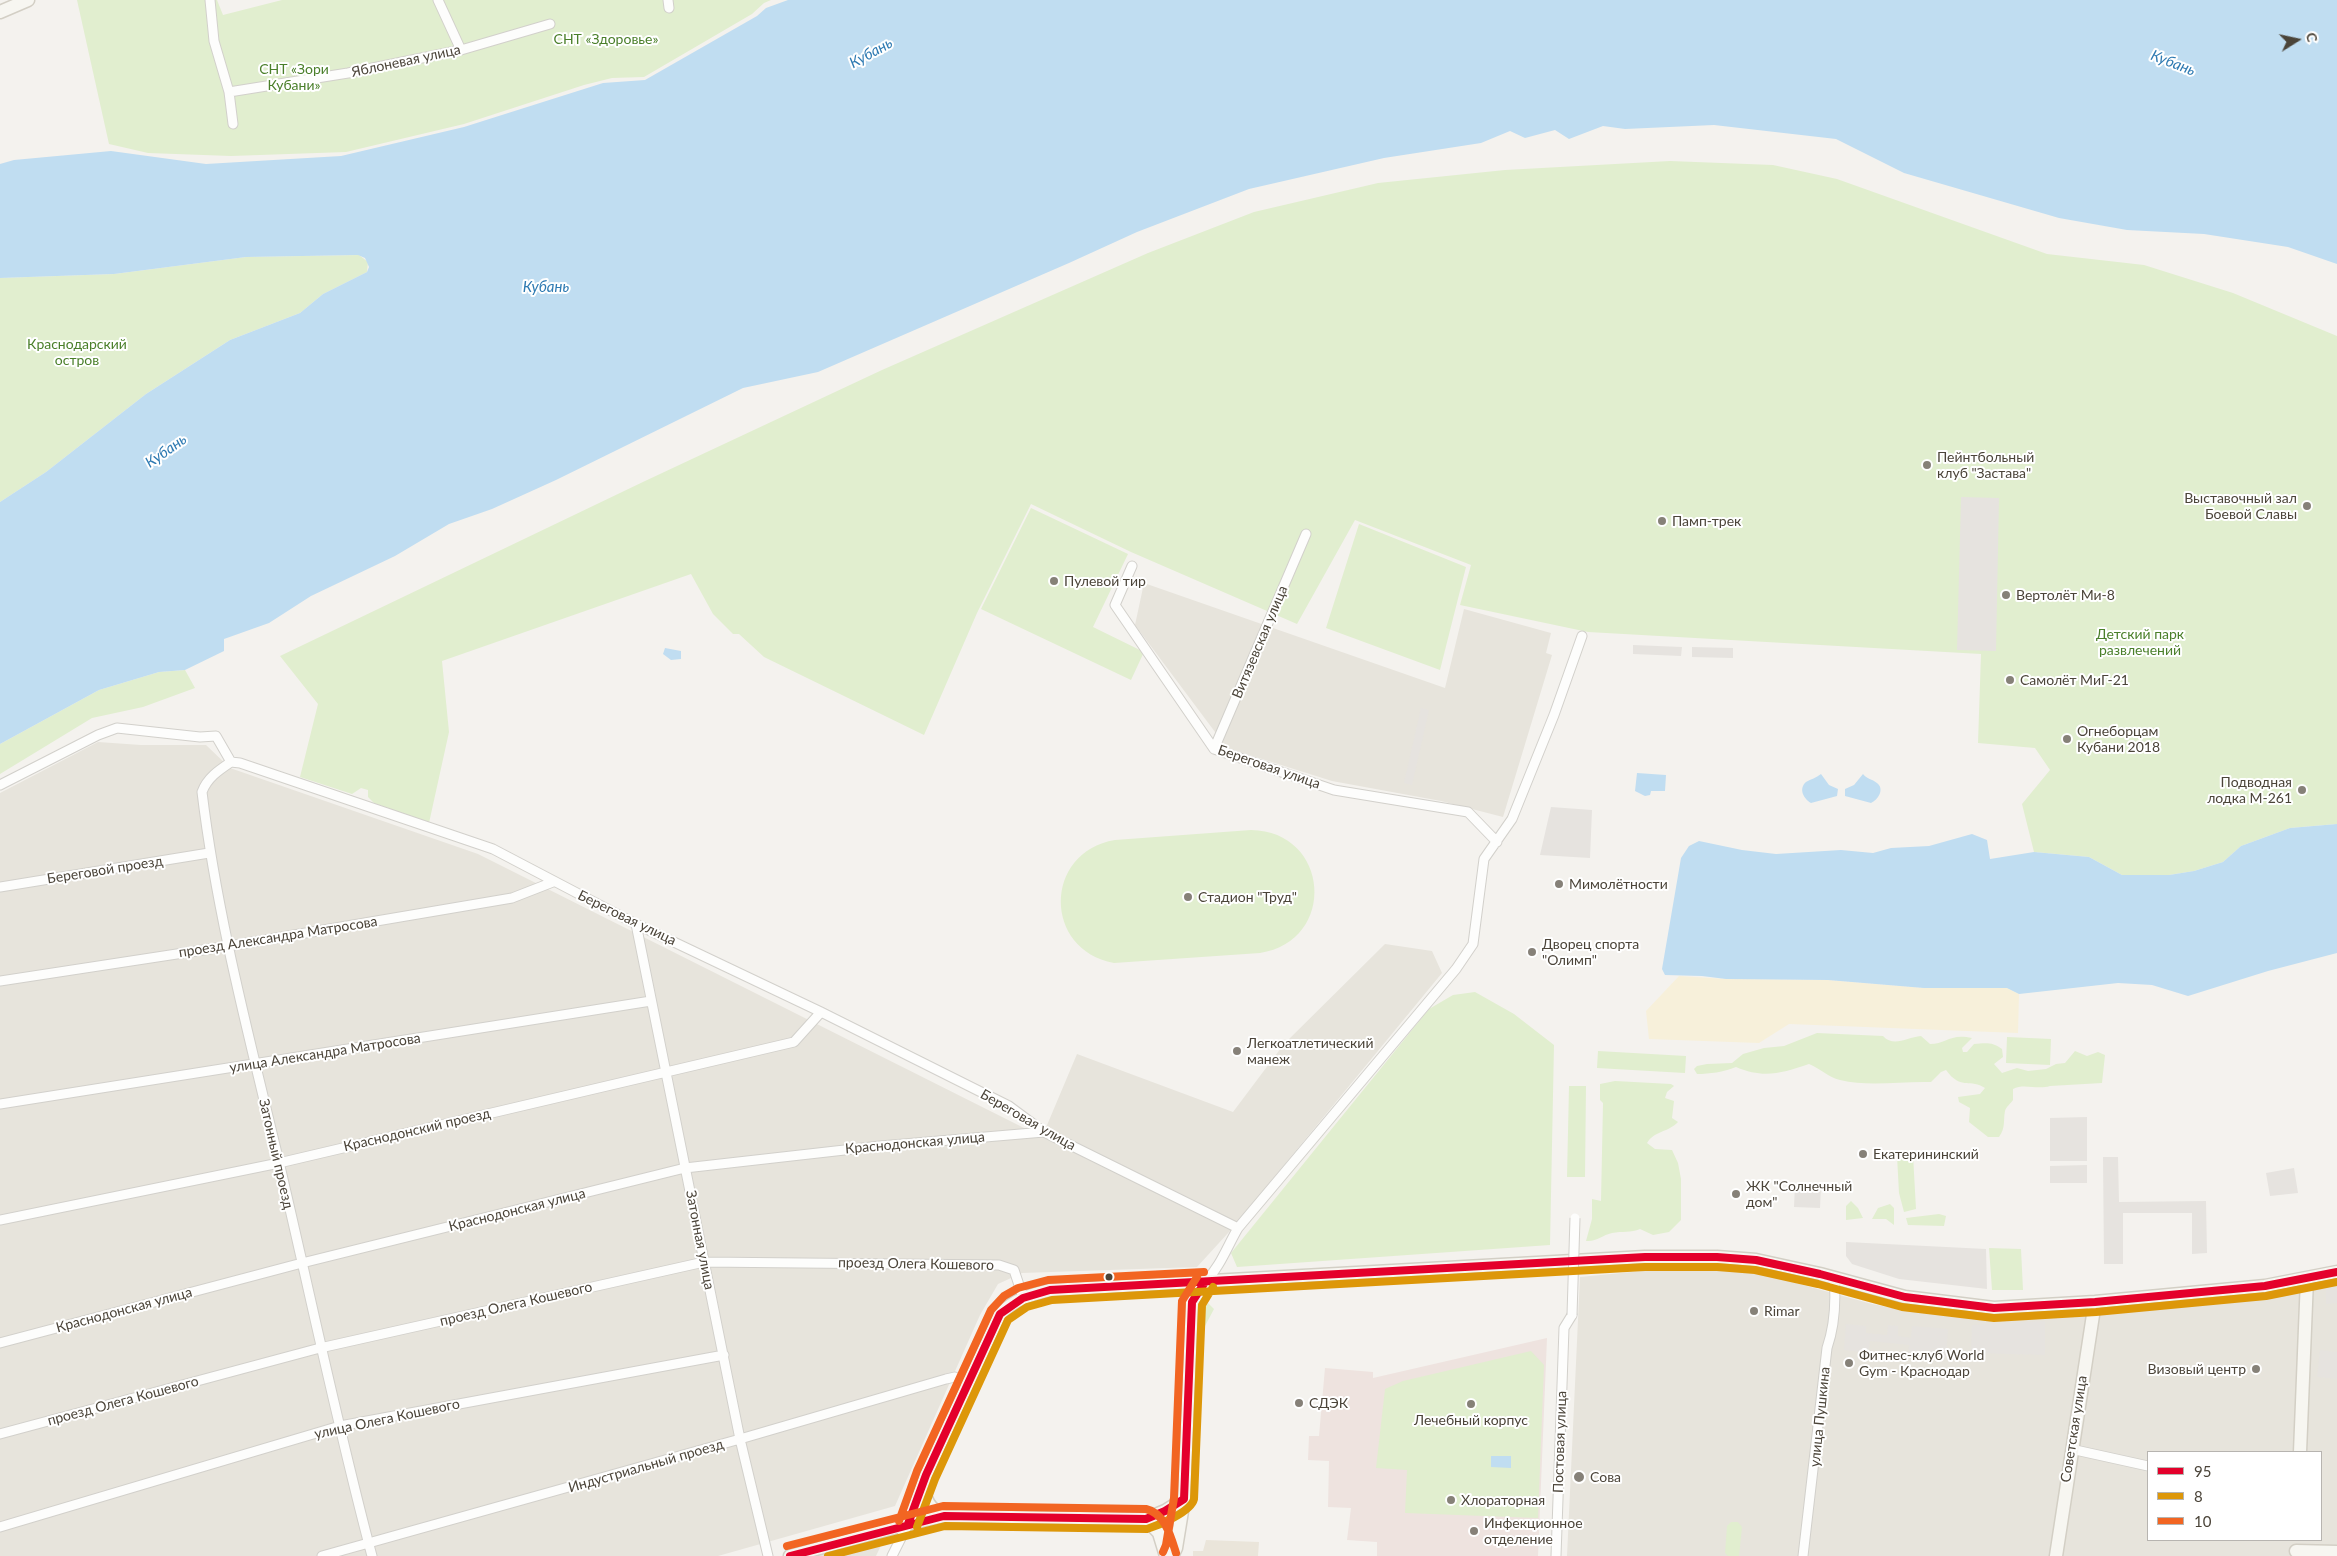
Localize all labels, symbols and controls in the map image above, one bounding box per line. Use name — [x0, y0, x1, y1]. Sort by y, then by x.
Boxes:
north arrow — [2272, 15, 2322, 65]
park label: СНТ «Здоровье» — [554, 31, 658, 47]
text: С — [2303, 31, 2321, 43]
water label: Кубань — [846, 34, 896, 72]
street label: Яблоневая улица — [350, 41, 462, 81]
water label: Кубань — [2148, 46, 2198, 80]
park label: СНТ «Зори Кубани» — [259, 61, 329, 94]
water label: Кубань — [523, 278, 569, 296]
park label: Краснодарский остров — [27, 336, 127, 368]
water label: Кубань — [142, 430, 190, 472]
place label: Пейнтбольный клуб "Застава" — [1937, 449, 2034, 482]
marker: Пейнтбольный клуб "Застава" — [1921, 459, 1933, 471]
place label: Выставочный зал Боевой Славы — [2184, 490, 2297, 522]
marker: Выставочный зал Боевой Славы — [2301, 500, 2313, 512]
place label: Памп-трек — [1672, 513, 1741, 529]
marker: Памп-трек — [1656, 515, 1668, 527]
place label: Пулевой тир — [1064, 573, 1146, 589]
marker: Пулевой тир — [1048, 575, 1060, 587]
street label: Витязевская улица — [1229, 583, 1291, 701]
place label: Вертолёт Ми-8 — [2016, 587, 2115, 603]
marker: Вертолёт Ми-8 — [2000, 589, 2012, 601]
park label: Детский парк развлечений — [2096, 626, 2184, 658]
place label: Самолёт МиГ-21 — [2020, 672, 2129, 688]
marker: Самолёт МиГ-21 — [2004, 674, 2016, 686]
place label: Огнеборцам Кубани 2018 — [2077, 723, 2160, 756]
marker: Огнеборцам Кубани 2018 — [2061, 733, 2073, 745]
street label: Береговая улица — [1216, 742, 1322, 792]
place label: Подводная лодка М-261 — [2207, 774, 2292, 806]
marker: Подводная лодка М-261 — [2296, 784, 2308, 796]
street label: Береговой проезд — [46, 853, 164, 887]
place label: Мимолётности — [1569, 876, 1668, 892]
marker: Мимолётности — [1553, 878, 1565, 890]
street label: Береговая улица — [575, 887, 679, 949]
place label: Стадион "Труд" — [1198, 889, 1297, 905]
marker: Стадион "Труд" — [1182, 891, 1194, 903]
street label: проезд Александра Матросова — [177, 913, 379, 961]
place label: Дворец спорта "Олимп" — [1542, 936, 1639, 969]
marker: Дворец спорта "Олимп" — [1526, 946, 1538, 958]
street label: улица Александра Матросова — [228, 1030, 422, 1076]
place label: Легкоатлетический манеж — [1247, 1035, 1373, 1068]
marker: Легкоатлетический манеж — [1231, 1045, 1243, 1057]
street label: Береговая улица — [977, 1086, 1079, 1154]
street label: Затонный проезд — [255, 1097, 297, 1211]
street label: Краснодонский проезд — [342, 1105, 492, 1155]
street label: Краснодонская улица — [844, 1129, 986, 1157]
place label: Екатерининский — [1873, 1146, 1979, 1162]
marker: Екатерининский — [1857, 1148, 1869, 1160]
place label: ЖК "Солнечный дом" — [1746, 1178, 1852, 1210]
street label: Краснодонская улица — [447, 1185, 587, 1235]
marker: ЖК "Солнечный дом" — [1730, 1188, 1742, 1200]
street label: Затонная улица — [682, 1189, 718, 1291]
street label: проезд Олега Кошевого — [838, 1254, 994, 1274]
unlabelled marker — [1104, 1272, 1114, 1282]
street label: проезд Олега Кошевого — [438, 1278, 594, 1330]
street label: Краснодонская улица — [54, 1284, 194, 1336]
place label: Rimar — [1764, 1303, 1800, 1319]
marker: Rimar — [1748, 1305, 1760, 1317]
place label: Фитнес-клуб World Gym - Краснодар — [1859, 1347, 1984, 1380]
marker: Фитнес-клуб World Gym - Краснодар — [1843, 1357, 1855, 1369]
place label: Визовый центр — [2148, 1361, 2246, 1377]
marker: Визовый центр — [2250, 1363, 2262, 1375]
street label: улица Пушкина — [1806, 1366, 1834, 1468]
street label: проезд Олега Кошевого — [46, 1373, 200, 1429]
street label: Советская улица — [2057, 1374, 2091, 1484]
street label: Постовая улица — [1550, 1391, 1570, 1493]
street label: улица Олега Кошевого — [313, 1395, 461, 1443]
place label: СДЭК — [1309, 1395, 1348, 1411]
marker: СДЭК — [1293, 1397, 1305, 1409]
marker: Лечебный корпус — [1465, 1398, 1477, 1410]
place label: Лечебный корпус — [1414, 1412, 1528, 1428]
street label: Индустриальный проезд — [566, 1436, 726, 1496]
legend — [2147, 1451, 2322, 1541]
text: 95 — [2194, 1462, 2211, 1480]
place label: Сова — [1590, 1469, 1621, 1485]
marker: Сова — [1572, 1470, 1586, 1484]
text: 8 — [2194, 1487, 2203, 1505]
place label: Хлораторная — [1461, 1492, 1545, 1508]
marker: Хлораторная — [1445, 1494, 1457, 1506]
text: 10 — [2194, 1512, 2211, 1530]
place label: Инфекционное отделение — [1484, 1515, 1583, 1548]
marker: Инфекционное отделение — [1468, 1525, 1480, 1537]

